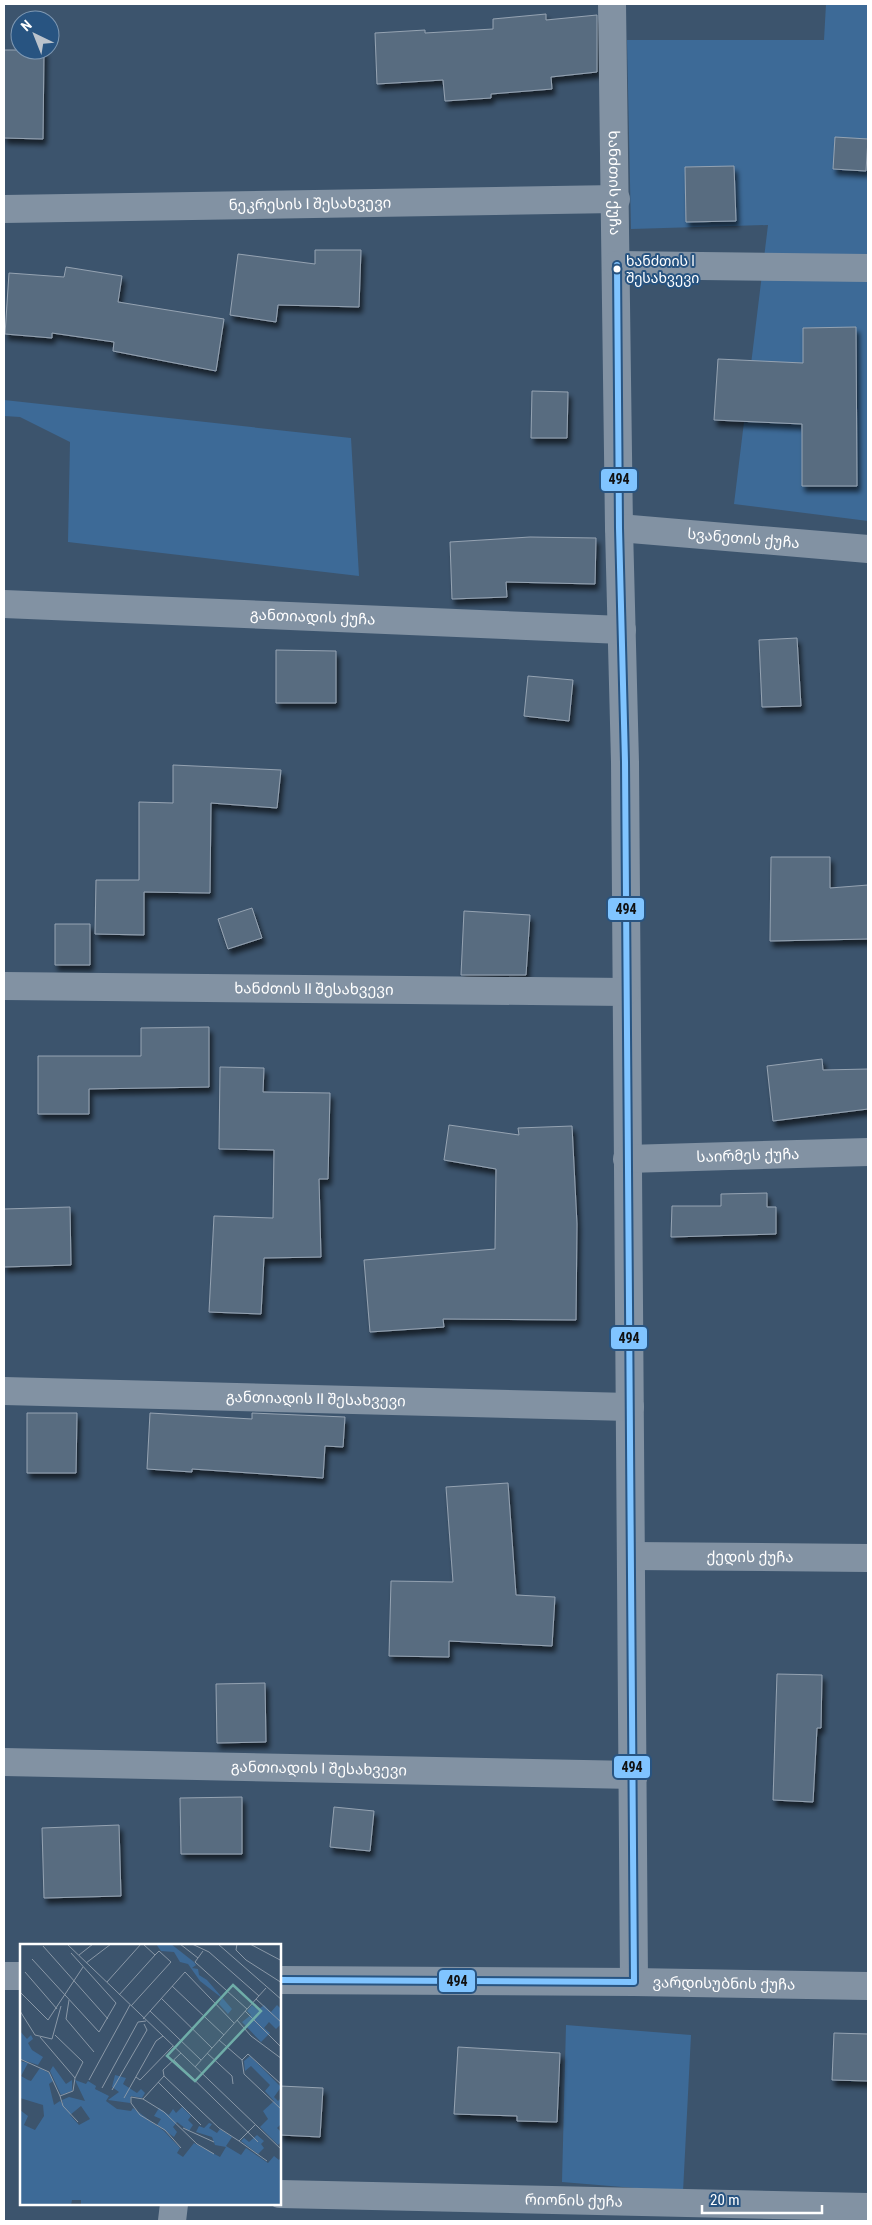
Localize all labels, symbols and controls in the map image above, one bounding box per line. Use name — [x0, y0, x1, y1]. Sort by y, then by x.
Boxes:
north arrow — [10, 10, 60, 60]
text: N — [18, 17, 35, 34]
street label: ხანძთის ქუჩა — [605, 130, 624, 236]
street label: ნეკრესის I შესახვევი — [228, 194, 391, 214]
place label: ხანძთის I შესახვევი — [626, 253, 699, 287]
marker: ხანძთის I შესახვევი — [612, 264, 622, 274]
line badge: 494 — [600, 468, 638, 492]
text: 494 — [608, 471, 630, 487]
street label: სვანეთის ქუჩა — [687, 525, 800, 552]
street label: განთიადის ქუჩა — [250, 605, 376, 629]
line badge: 494 — [607, 897, 645, 921]
text: 494 — [615, 901, 637, 917]
street label: ხანძთის II შესახვევი — [234, 979, 394, 999]
street label: საირმეს ქუჩა — [696, 1145, 800, 1166]
line badge: 494 — [610, 1326, 648, 1350]
text: 494 — [618, 1330, 640, 1346]
street label: განთიადის II შესახვევი — [226, 1388, 406, 1410]
street label: ქედის ქუჩა — [706, 1548, 794, 1566]
line badge: 494 — [613, 1755, 651, 1779]
street label: განთიადის I შესახვევი — [231, 1758, 407, 1779]
text: 494 — [621, 1759, 643, 1775]
inset map — [20, 1944, 281, 2205]
line badge: 494 — [438, 1969, 476, 1993]
text: 494 — [446, 1973, 468, 1989]
street label: ვარდისუბნის ქუჩა — [652, 1973, 796, 1994]
scale bar — [702, 2182, 822, 2214]
street label: რიონის ქუჩა — [525, 2190, 623, 2211]
text: 20 m — [710, 2191, 740, 2209]

